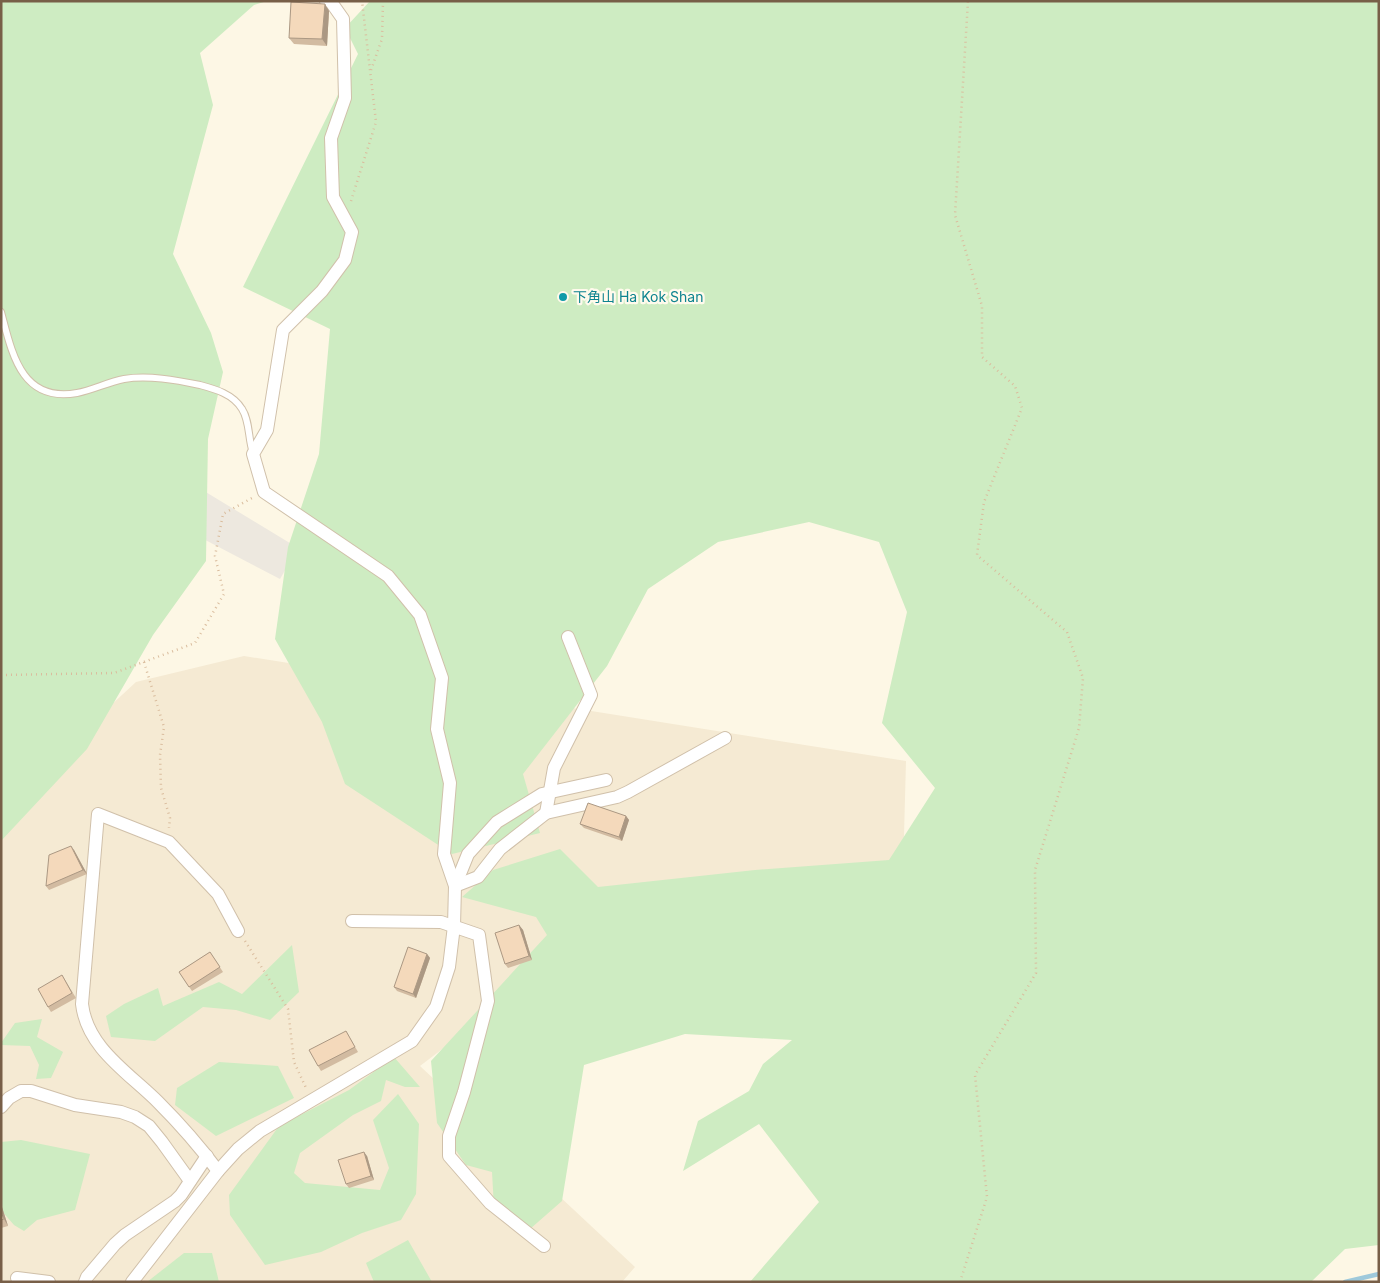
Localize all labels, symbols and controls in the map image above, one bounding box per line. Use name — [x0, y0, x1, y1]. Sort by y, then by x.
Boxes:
place label: 下角山 Ha Kok Shan — [573, 288, 703, 305]
marker: 下角山 Ha Kok Shan — [557, 291, 569, 303]

